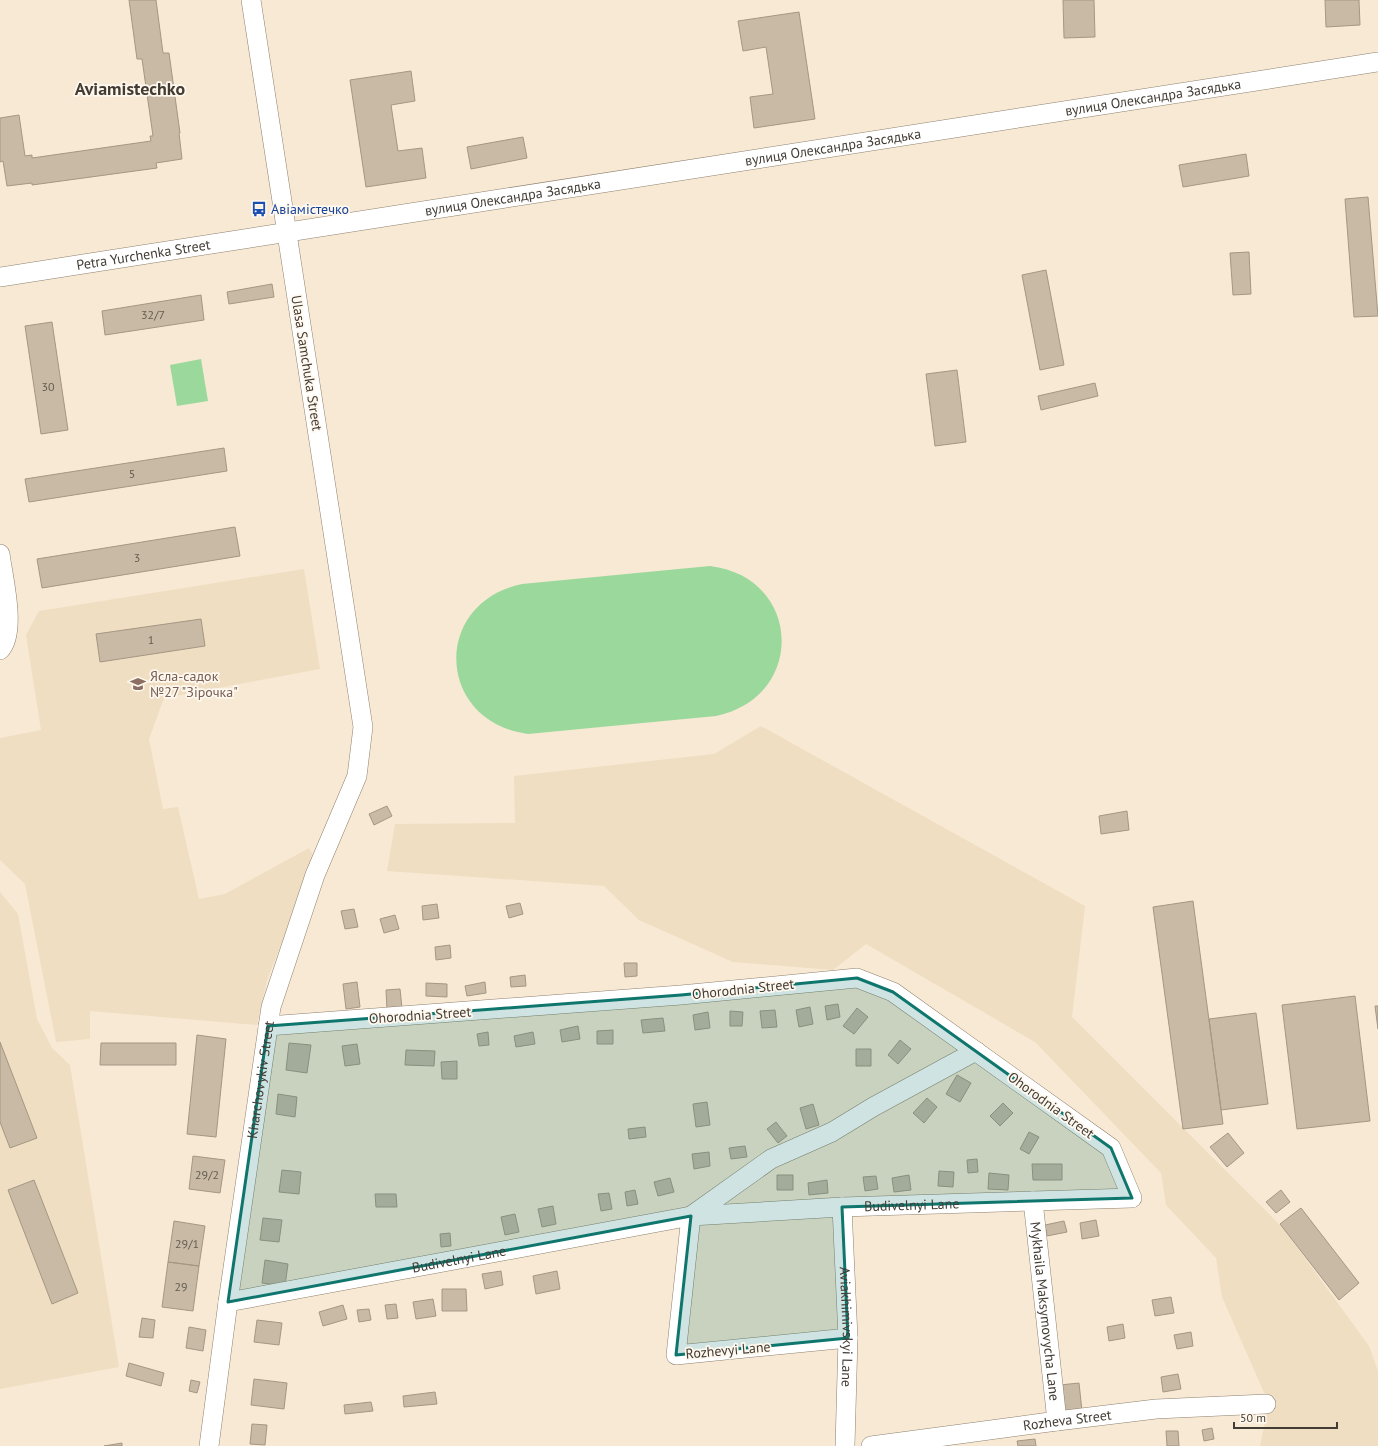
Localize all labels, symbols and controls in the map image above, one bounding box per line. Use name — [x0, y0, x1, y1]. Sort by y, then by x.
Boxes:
street label: вулиця Олександра Засядька — [1064, 74, 1242, 120]
district label: Aviamistechko — [75, 77, 185, 100]
street label: вулиця Олександра Засядька — [744, 124, 922, 170]
street label: вулиця Олександра Засядька — [423, 174, 602, 220]
bus stop icon: Авіамістечко — [250, 200, 268, 218]
place label: Авіамістечко — [271, 200, 349, 218]
street label: Petra Yurchenka Street — [75, 235, 212, 274]
street label: Ulasa Samchuka Street — [287, 294, 327, 432]
house number: 32/7 — [141, 307, 165, 322]
house number: 30 — [41, 379, 55, 394]
house number: 5 — [129, 466, 135, 481]
house number: 3 — [134, 550, 140, 565]
house number: 1 — [148, 632, 154, 647]
place label: Ясла-садок №27 "Зірочка" — [150, 667, 238, 701]
school or university icon: Ясла-садок №27 "Зірочка" — [129, 675, 147, 693]
street label: Ohorodnia Street — [691, 975, 795, 1003]
street label: Ohorodnia Street — [368, 1002, 472, 1028]
street label: Kharchovykiv Street — [243, 1019, 278, 1140]
street label: Ohorodnia Street — [1004, 1068, 1098, 1143]
house number: 29/2 — [195, 1167, 219, 1182]
street label: Budivelnyi Lane — [864, 1194, 960, 1215]
street label: Mykhaila Maksymovycha Lane — [1026, 1221, 1064, 1402]
house number: 29/1 — [175, 1236, 199, 1251]
street label: Budivelnyi Lane — [411, 1242, 508, 1277]
street label: Aviakhimivskyi Lane — [836, 1266, 857, 1387]
house number: 29 — [174, 1279, 188, 1294]
street label: Rozhevyi Lane — [685, 1337, 771, 1363]
scale bar — [1234, 1404, 1337, 1430]
street label: Rozheva Street — [1022, 1405, 1113, 1434]
text: 50 m — [1240, 1410, 1266, 1425]

